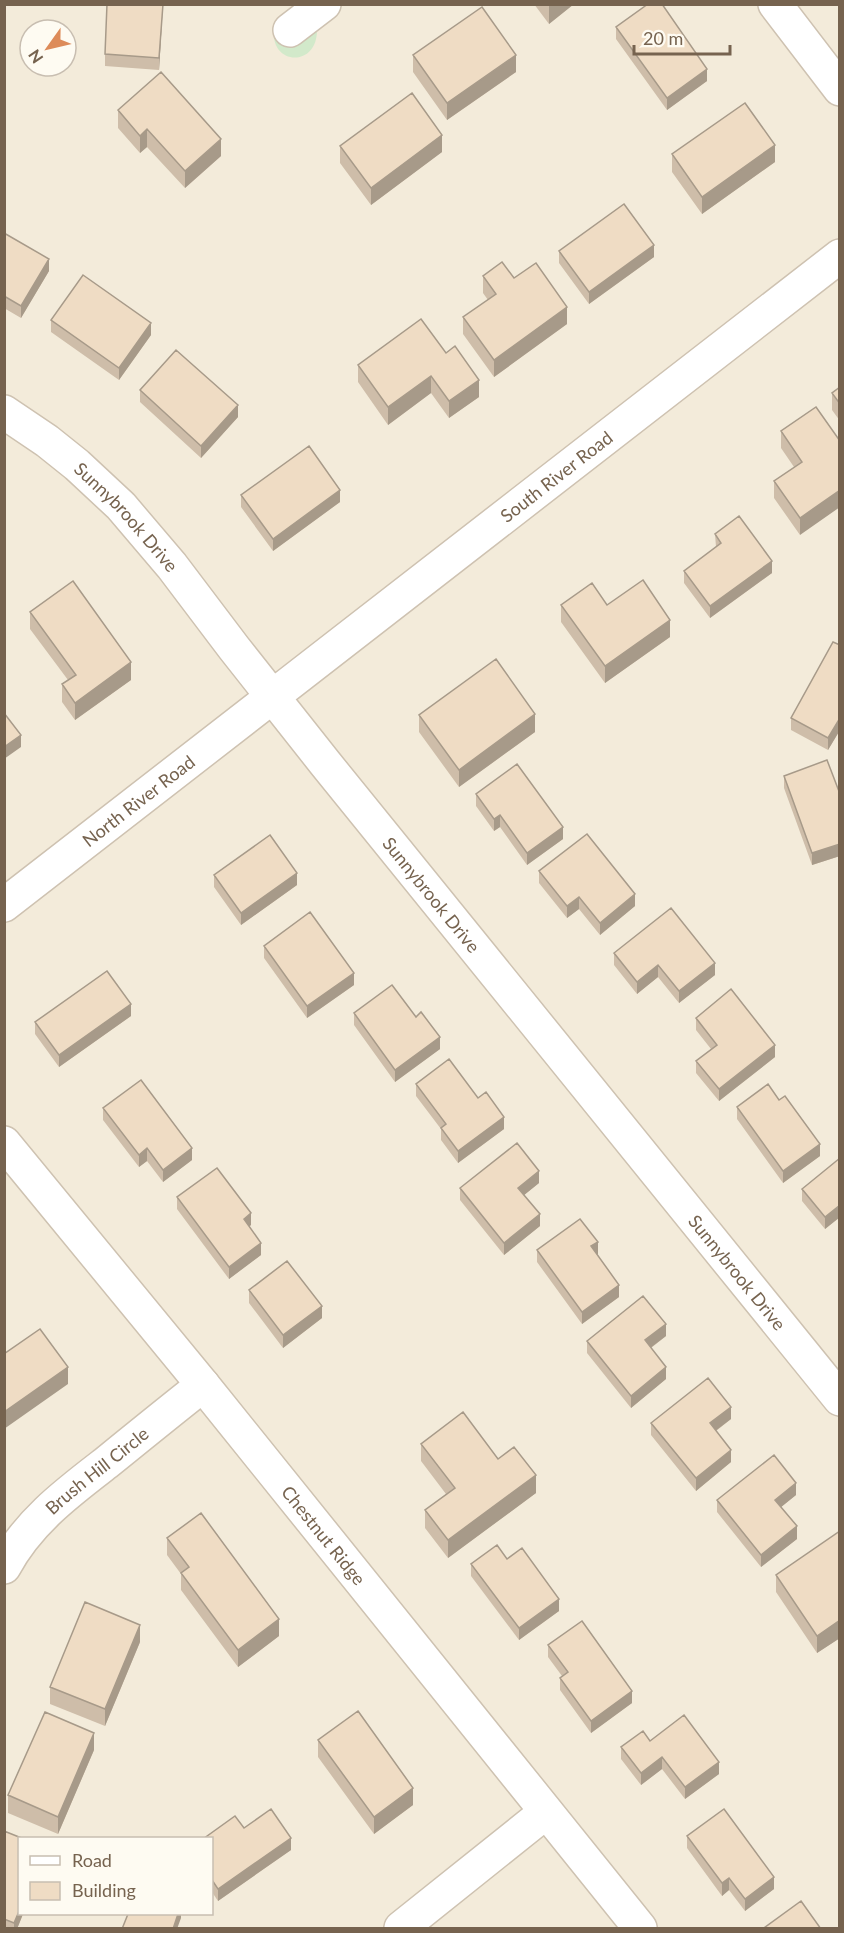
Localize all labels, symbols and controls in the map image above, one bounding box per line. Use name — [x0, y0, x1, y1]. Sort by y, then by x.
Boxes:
north arrow — [18, 18, 78, 78]
scale bar — [634, 18, 730, 56]
text: 20 m — [643, 27, 683, 49]
text: N — [24, 46, 46, 67]
street label: South River Road — [496, 426, 617, 527]
street label: Sunnybrook Drive — [70, 457, 183, 576]
street label: North River Road — [78, 750, 199, 851]
street label: Sunnybrook Drive — [378, 832, 485, 957]
street label: Sunnybrook Drive — [684, 1210, 791, 1335]
street label: Brush Hill Circle — [40, 1422, 153, 1519]
street label: Chestnut Ridge — [277, 1481, 370, 1589]
legend — [18, 1837, 213, 1915]
text: Road — [72, 1849, 112, 1871]
text: Building — [72, 1879, 136, 1901]

